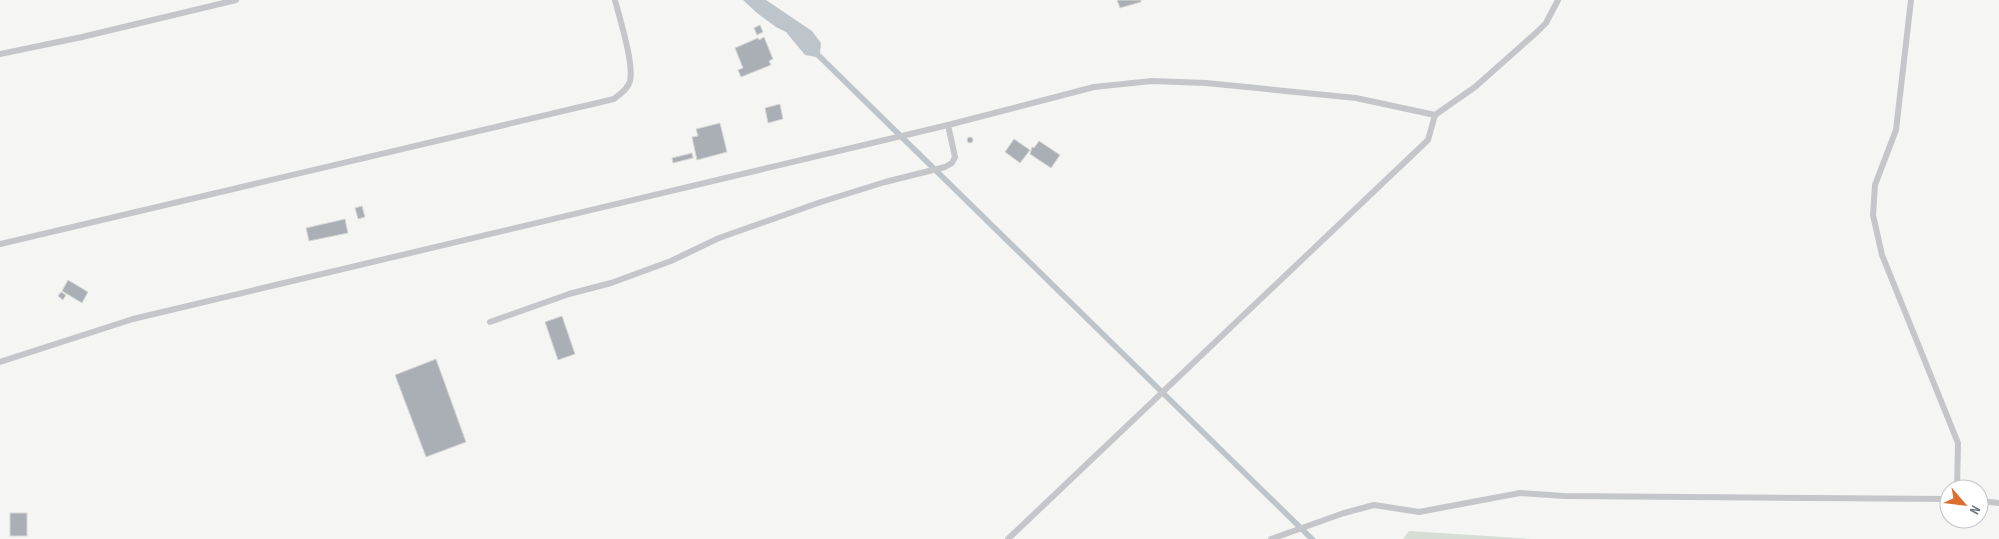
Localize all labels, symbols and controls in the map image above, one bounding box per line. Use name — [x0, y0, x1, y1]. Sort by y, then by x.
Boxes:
north arrow — [1939, 479, 1989, 529]
text: N — [1966, 503, 1984, 517]

